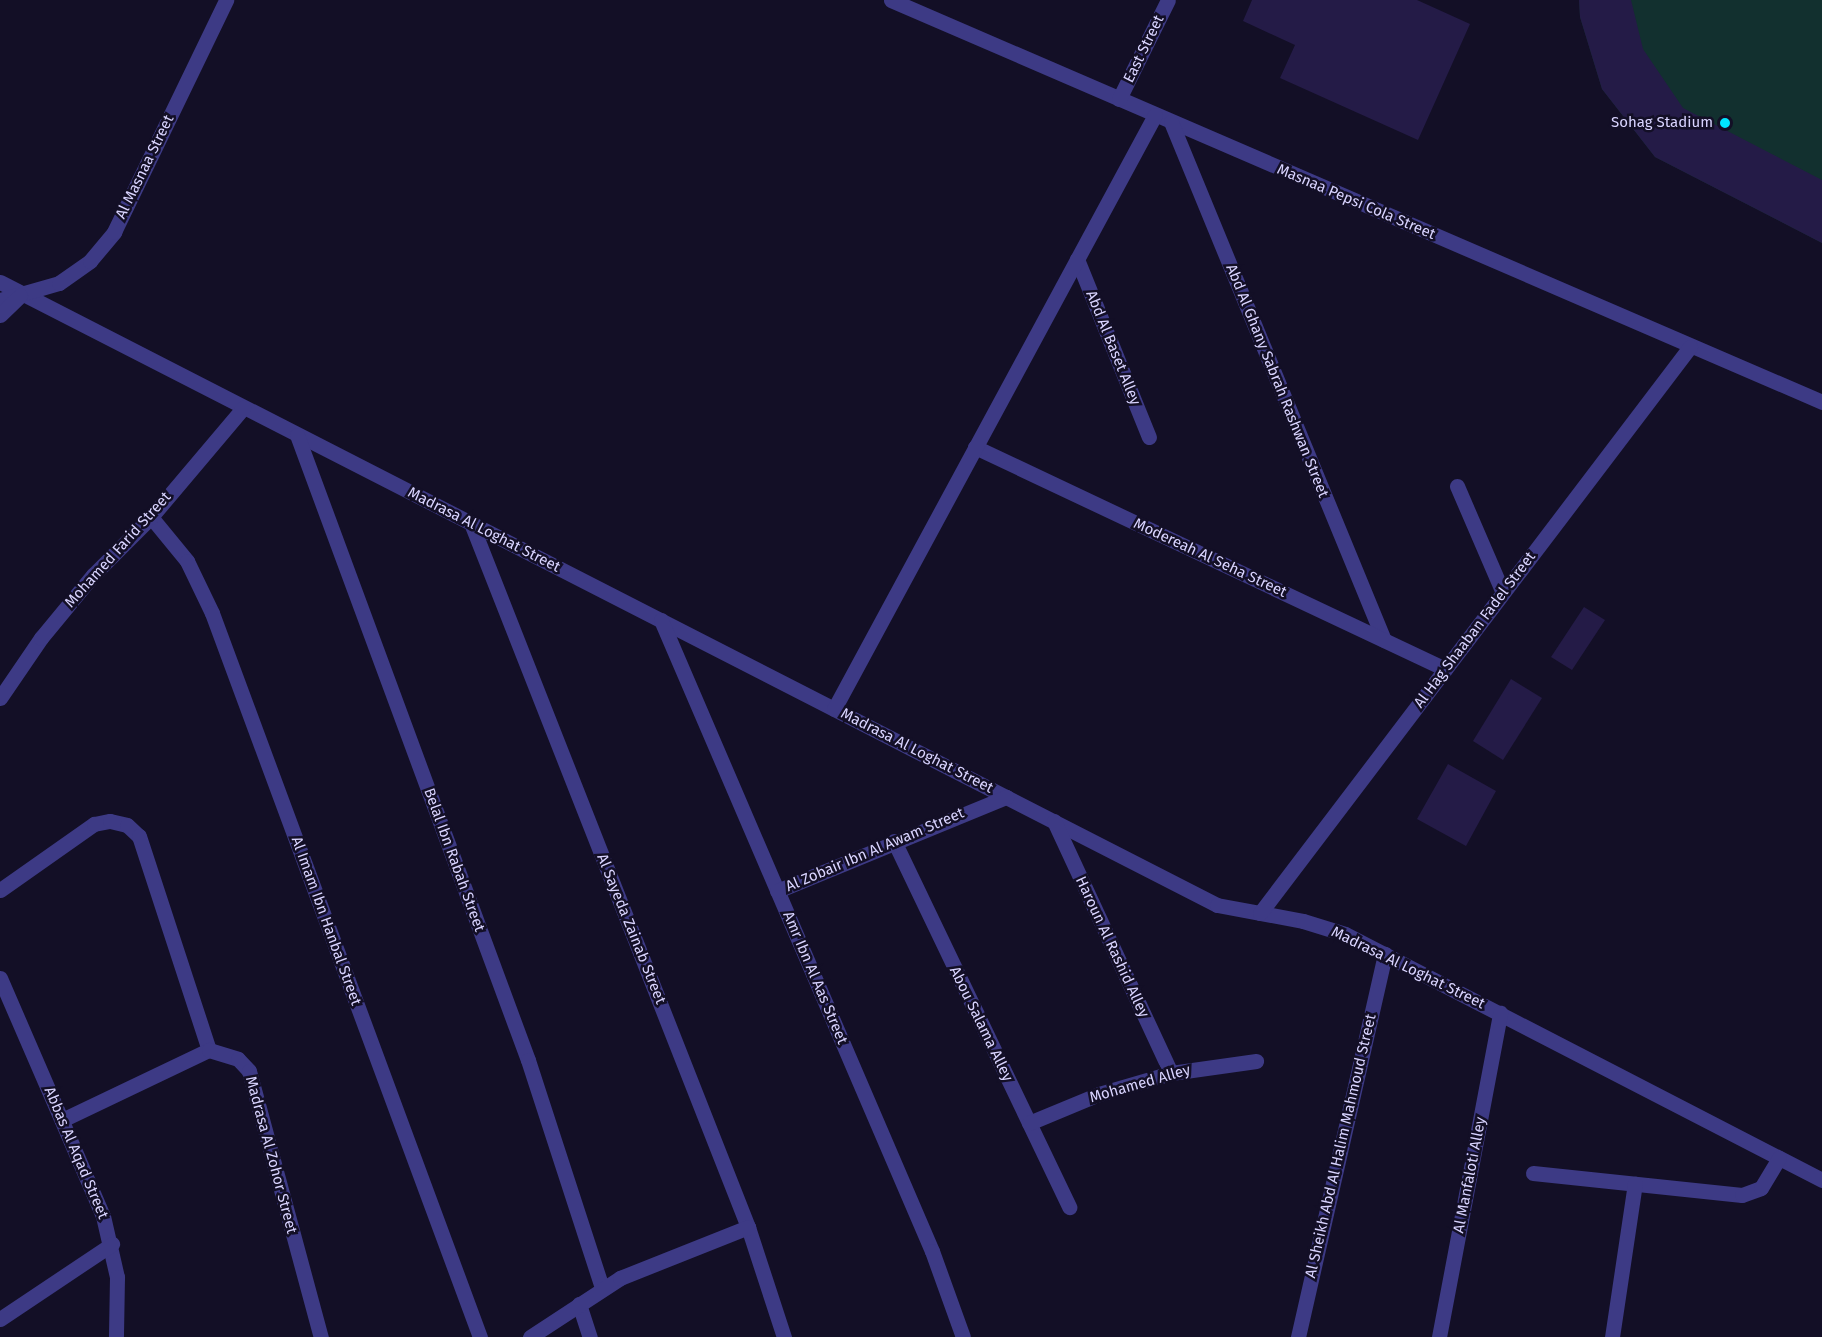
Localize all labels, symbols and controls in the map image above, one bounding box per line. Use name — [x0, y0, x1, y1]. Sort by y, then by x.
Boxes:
street label: East Street — [1120, 12, 1168, 86]
street label: Al Masnaa Street — [112, 112, 178, 222]
place label: Sohag Stadium — [1611, 114, 1713, 132]
marker: Sohag Stadium — [1718, 116, 1732, 130]
street label: Masnaa Pepsi Cola Street — [1274, 160, 1438, 244]
street label: Abd Al Ghany Sabrah Rashwan Street — [1222, 262, 1332, 500]
street label: Abd Al Baset Alley — [1082, 288, 1144, 408]
street label: Madrasa Al Loghat Street — [405, 484, 563, 576]
street label: Mohamed Farid Street — [61, 488, 175, 612]
street label: Modereah Al Seha Street — [1131, 515, 1289, 601]
street label: Al Hag Shaaban Fadel Street — [1410, 548, 1540, 712]
street label: Madrasa Al Loghat Street — [838, 705, 996, 797]
street label: Belal Ibn Rabah Street — [420, 786, 488, 934]
street label: Al Zobair Ibn Al Awam Street — [783, 804, 967, 896]
street label: Al Imam Ibn Hanbal Street — [287, 834, 365, 1008]
street label: Al Sayeda Zainab Street — [593, 851, 669, 1007]
street label: Haroun Al Rashid Alley — [1071, 874, 1153, 1020]
street label: Amr Ibn Al Aas Street — [779, 909, 851, 1047]
street label: Madrasa Al Loghat Street — [1328, 923, 1488, 1013]
street label: Abou Salama Alley — [945, 964, 1017, 1084]
street label: Al Sheikh Abd Al Halim Mahmoud Street — [1302, 1012, 1380, 1280]
street label: Mohamed Alley — [1087, 1061, 1193, 1107]
street label: Madrasa Al Zohor Street — [241, 1074, 301, 1236]
street label: Abbas Al Aqad Street — [40, 1084, 112, 1222]
street label: Al Manfaloti Alley — [1450, 1115, 1490, 1235]

